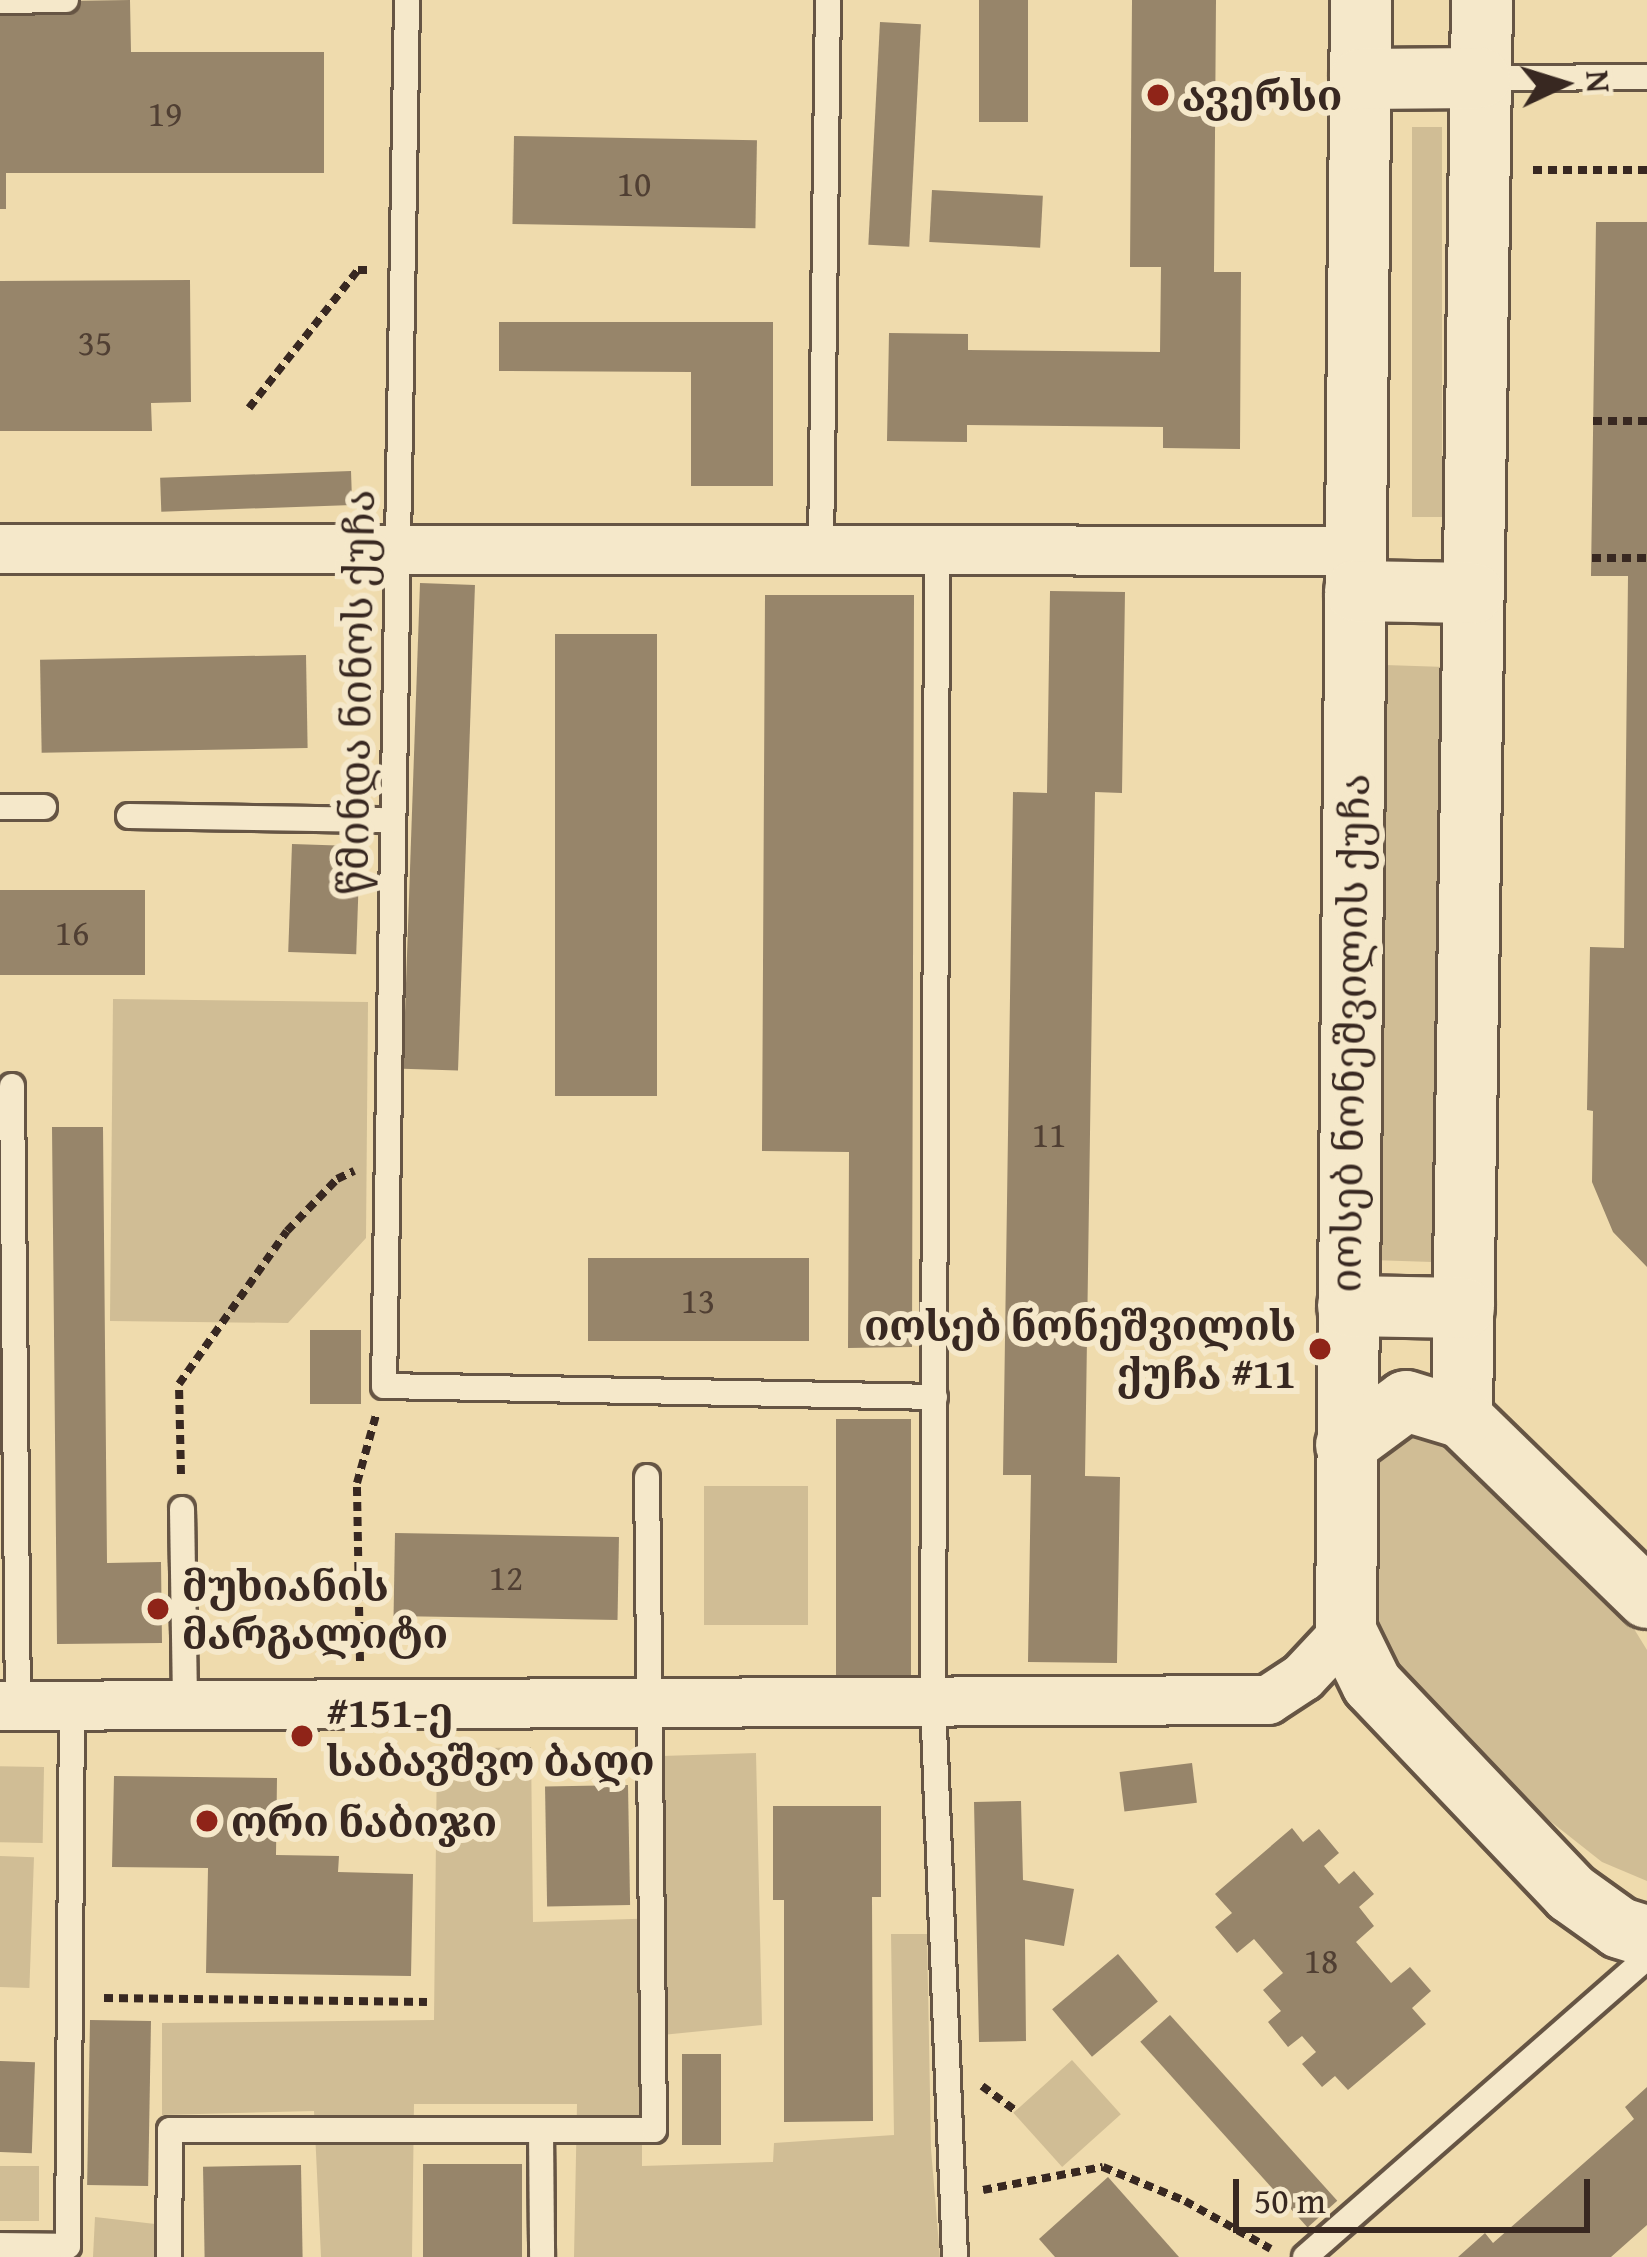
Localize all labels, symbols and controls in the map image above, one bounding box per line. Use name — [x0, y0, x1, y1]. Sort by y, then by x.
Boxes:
north arrow — [1503, 24, 1623, 144]
text: N — [1574, 69, 1624, 94]
place label: ავერსი — [1182, 70, 1342, 120]
marker: ავერსი — [1145, 82, 1171, 108]
house number: 19 — [148, 91, 182, 135]
house number: 10 — [617, 161, 651, 205]
house number: 35 — [78, 320, 112, 364]
street label: წმინდა ნინოს ქუჩა — [327, 489, 385, 895]
street label: იოსებ ნონეშვილის ქუჩა — [1320, 773, 1380, 1293]
house number: 16 — [55, 910, 89, 954]
house number: 11 — [1032, 1112, 1066, 1156]
house number: 13 — [681, 1278, 715, 1322]
place label: იოსებ ნონეშვილის ქუჩა #11 — [864, 1300, 1296, 1398]
marker: იოსებ ნონეშვილის ქუჩა #11 — [1307, 1336, 1333, 1362]
house number: 12 — [489, 1555, 523, 1599]
place label: მუხიანის მარგალიტი — [182, 1560, 448, 1658]
marker: მუხიანის მარგალიტი — [145, 1596, 171, 1622]
place label: #151-ე საბავშვო ბაღი — [326, 1687, 655, 1786]
marker: #151-ე საბავშვო ბაღი — [289, 1723, 315, 1749]
place label: ორი ნაბიჯი — [231, 1796, 497, 1846]
marker: ორი ნაბიჯი — [194, 1808, 220, 1834]
house number: 18 — [1304, 1938, 1338, 1982]
scale bar — [1239, 2155, 1596, 2229]
text: 50 m — [1254, 2173, 1326, 2226]

